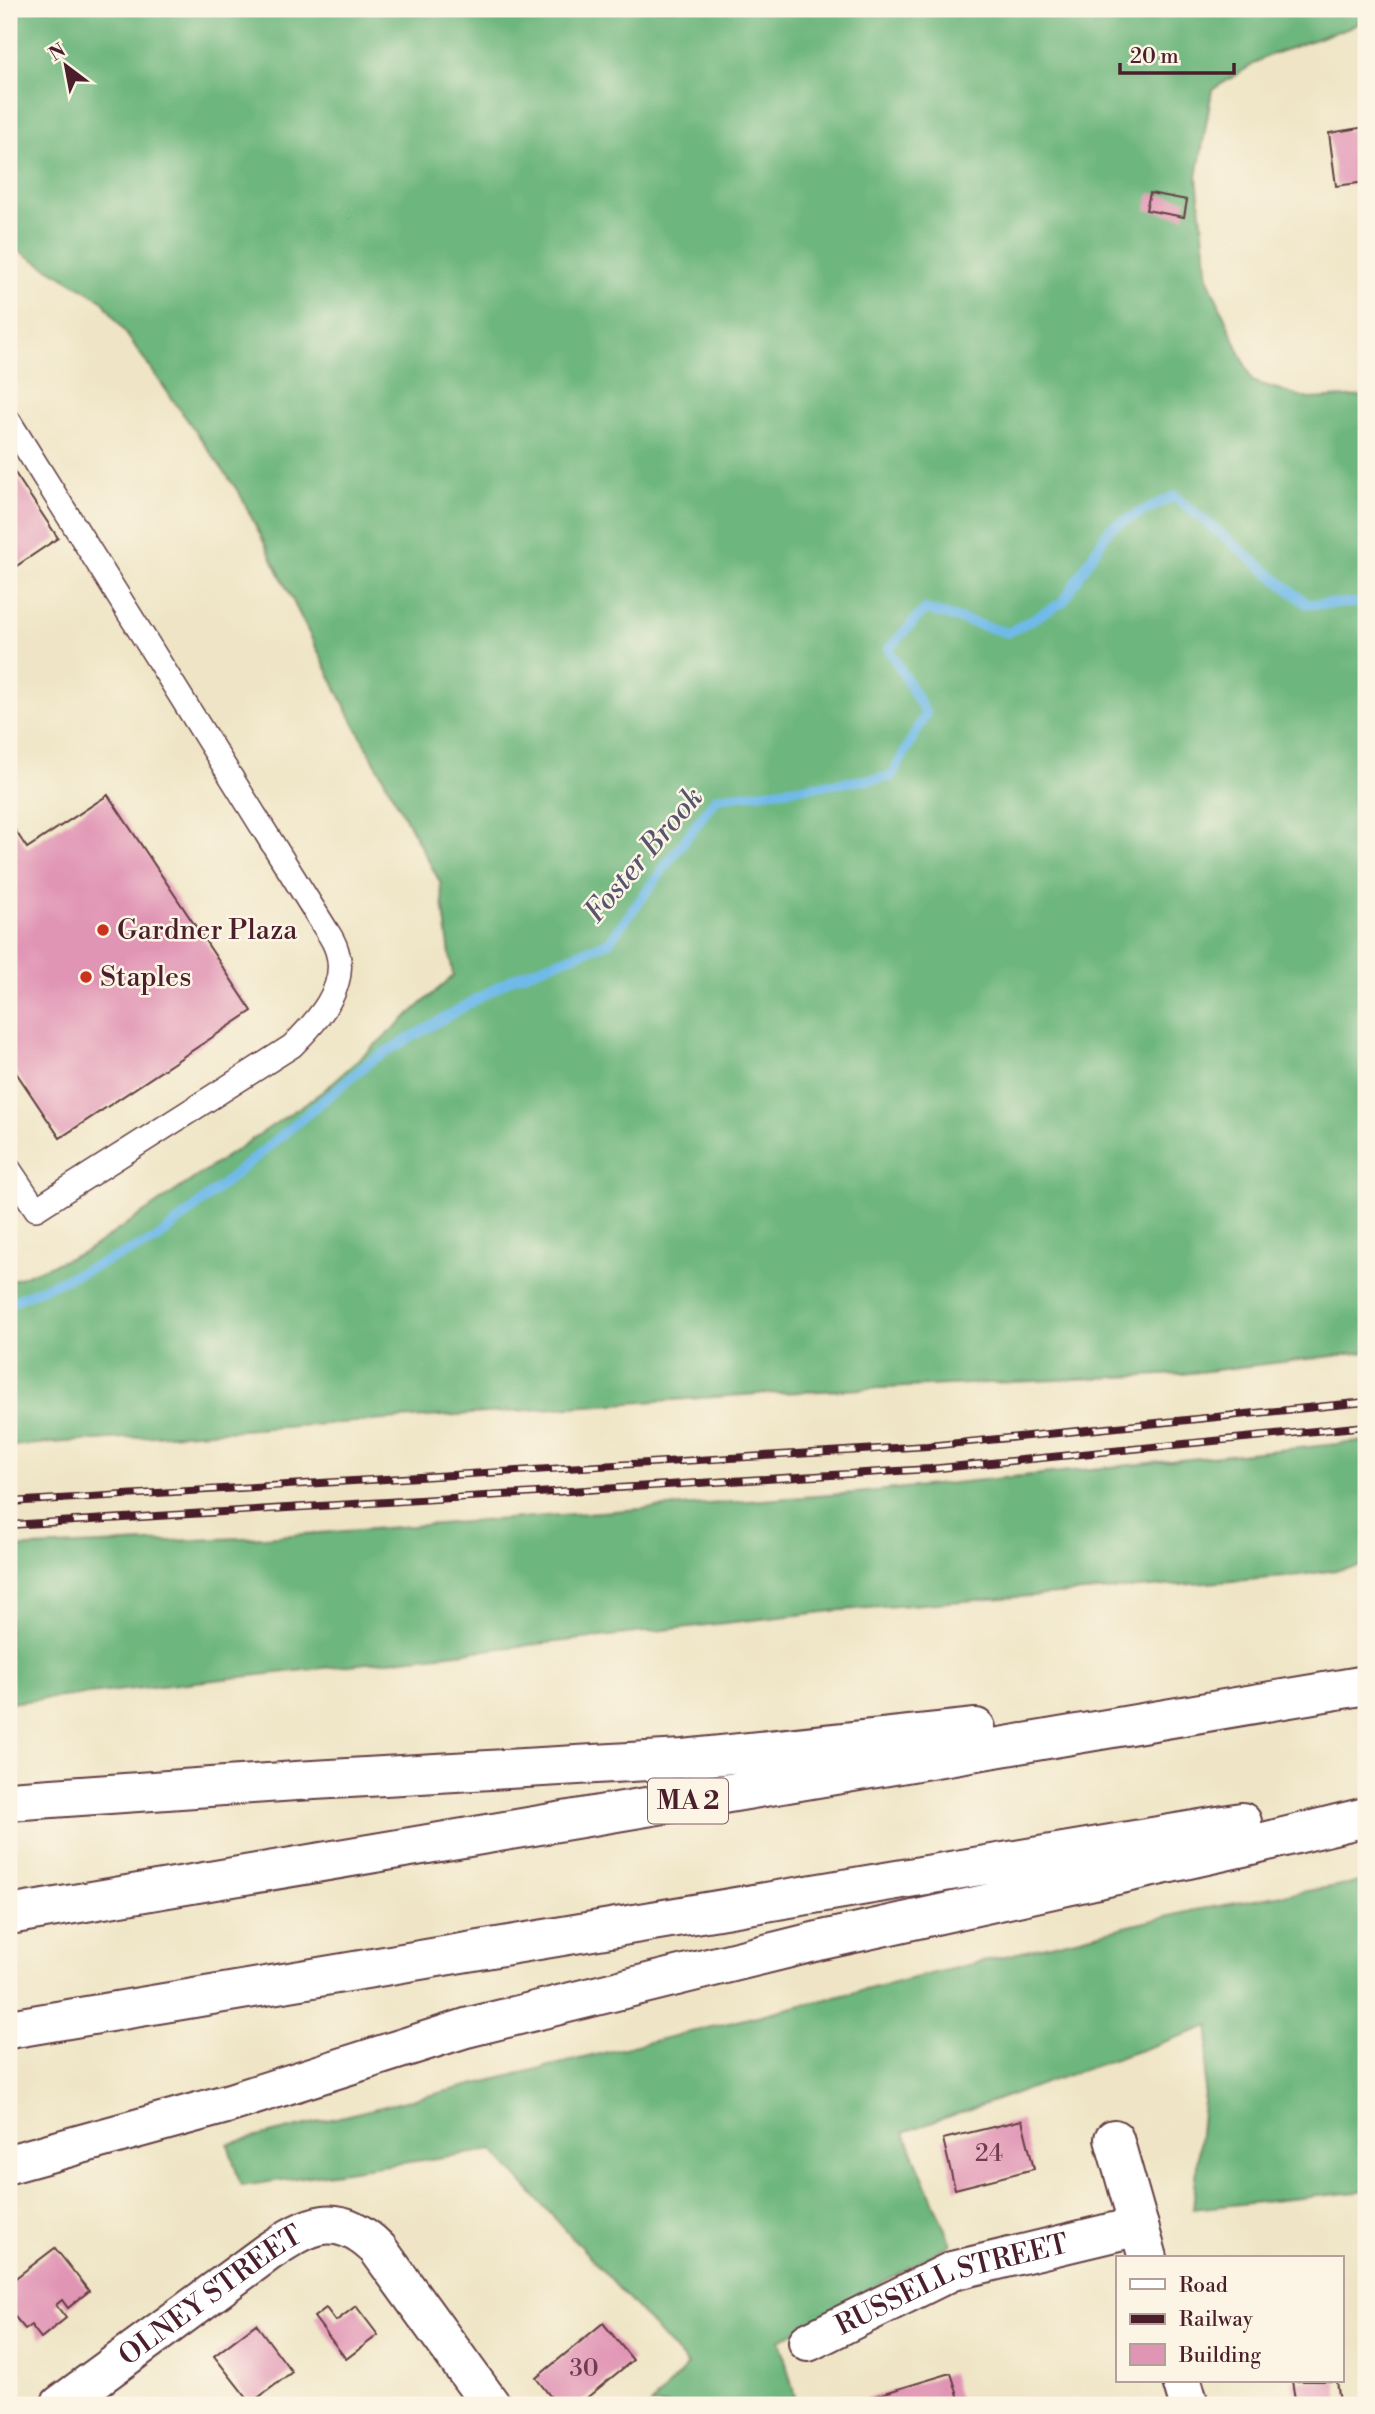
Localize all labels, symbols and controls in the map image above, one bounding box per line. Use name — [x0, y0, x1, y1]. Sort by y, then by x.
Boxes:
north arrow — [32, 32, 102, 102]
scale bar — [1120, 32, 1233, 76]
text: N — [45, 38, 70, 67]
text: 20 m — [1130, 44, 1179, 70]
water label: Foster Brook — [576, 779, 712, 931]
place label: Gardner Plaza — [117, 913, 298, 948]
marker: Gardner Plaza — [95, 922, 111, 938]
place label: Staples — [100, 960, 191, 995]
marker: Staples — [78, 969, 94, 985]
road number: MA 2 — [648, 1778, 728, 1824]
house number: 24 — [975, 2139, 1003, 2169]
street label: OLNEY STREET — [112, 2217, 308, 2373]
street label: RUSSELL STREET — [830, 2226, 1072, 2343]
legend — [1116, 2256, 1344, 2382]
text: Road — [1179, 2273, 1228, 2299]
text: Railway — [1179, 2307, 1254, 2333]
text: Building — [1178, 2343, 1261, 2369]
house number: 30 — [569, 2354, 599, 2384]

